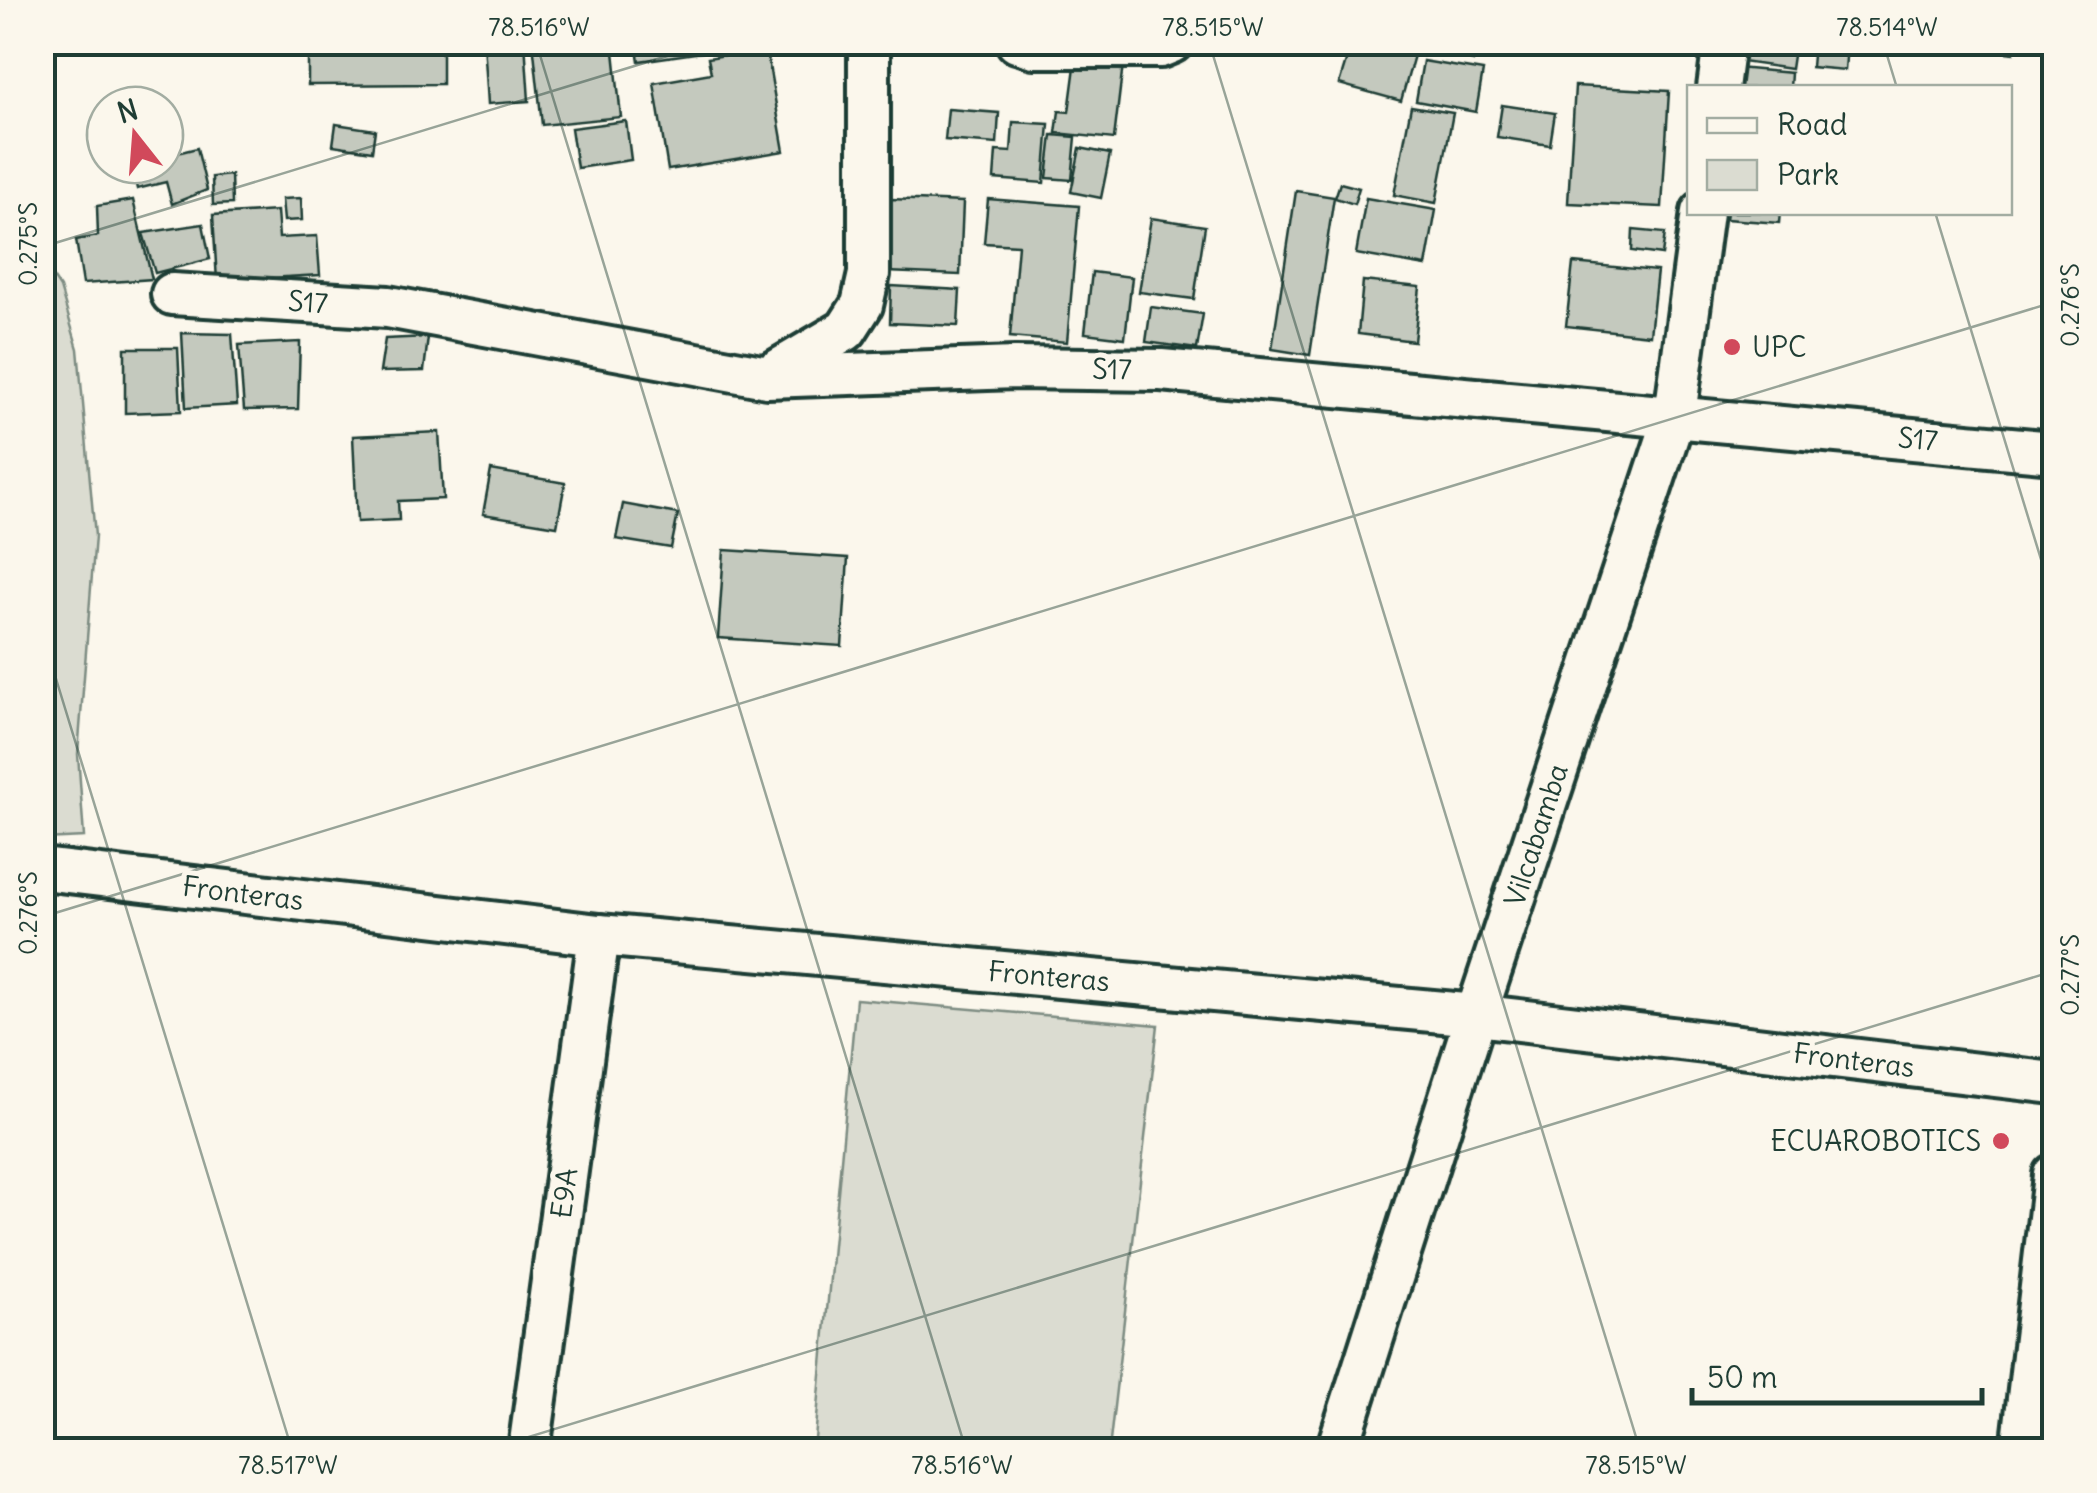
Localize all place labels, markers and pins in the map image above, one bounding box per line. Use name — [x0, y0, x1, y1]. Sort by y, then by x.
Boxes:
place label: UPC — [1752, 329, 1806, 365]
marker: UPC — [1721, 336, 1743, 358]
place label: ECUAROBOTICS — [1771, 1123, 1981, 1159]
marker: ECUAROBOTICS — [1990, 1130, 2012, 1152]

